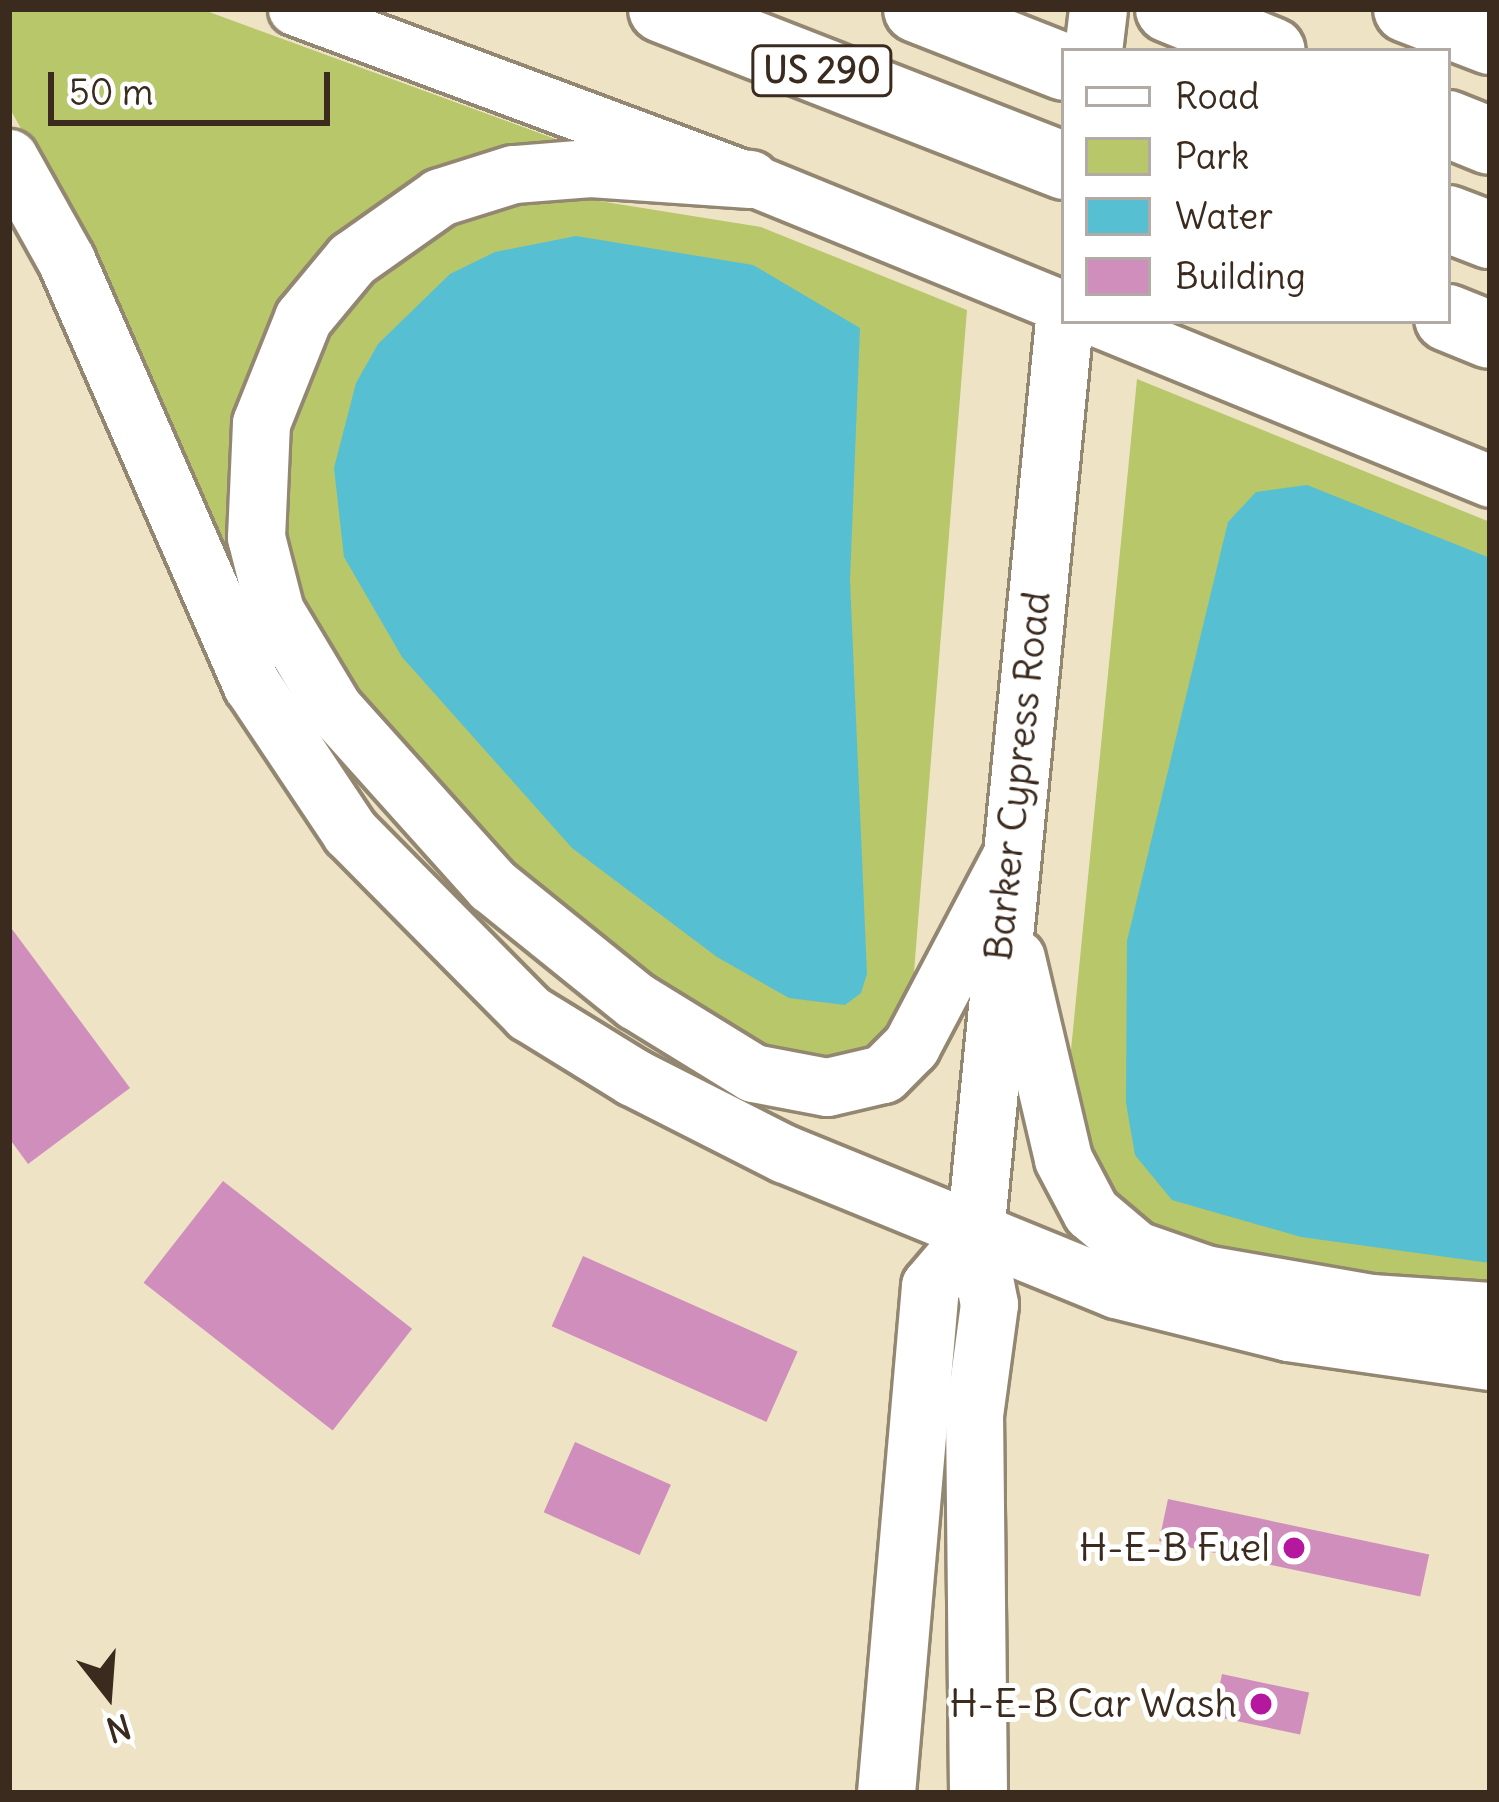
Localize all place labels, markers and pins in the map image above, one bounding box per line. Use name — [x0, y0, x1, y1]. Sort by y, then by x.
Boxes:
place label: H-E-B Fuel — [1079, 1525, 1270, 1571]
marker: H-E-B Fuel — [1281, 1535, 1307, 1561]
place label: H-E-B Car Wash — [950, 1681, 1237, 1727]
marker: H-E-B Car Wash — [1248, 1691, 1274, 1717]

